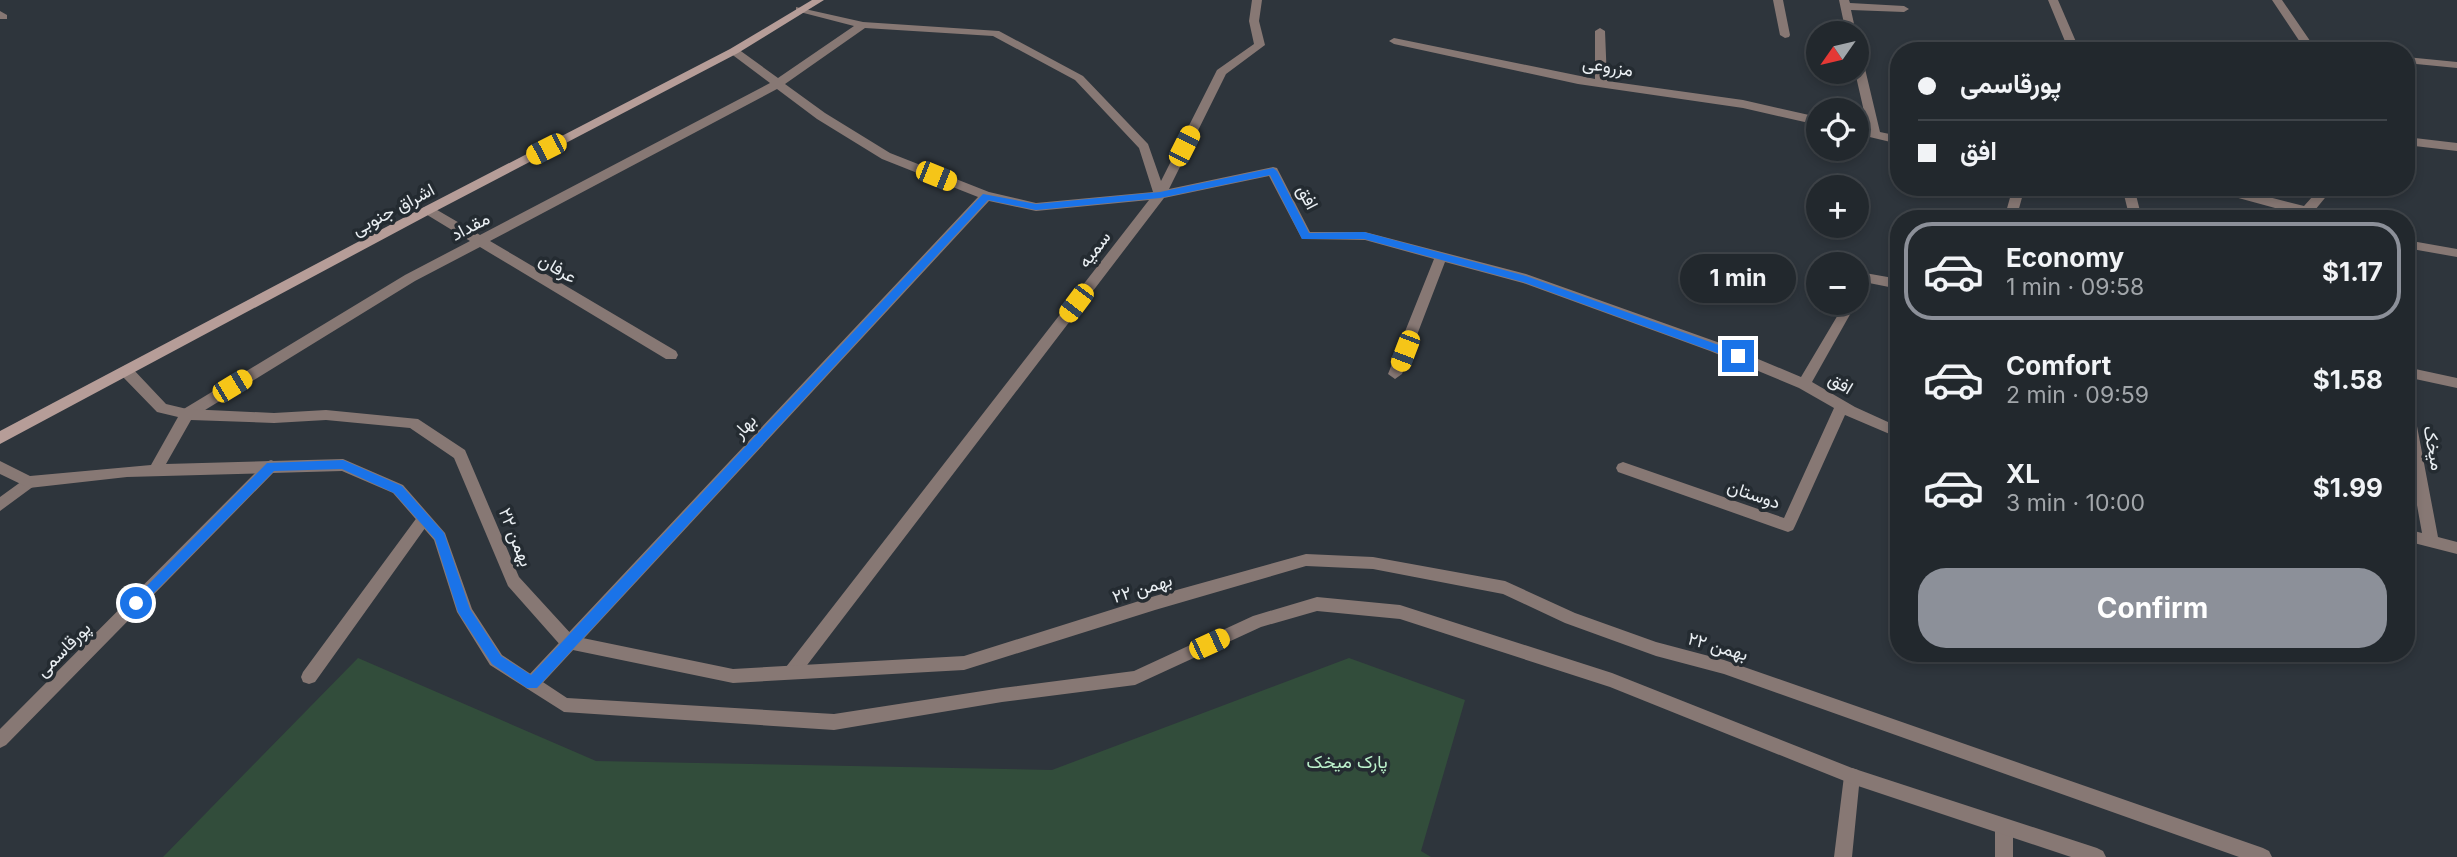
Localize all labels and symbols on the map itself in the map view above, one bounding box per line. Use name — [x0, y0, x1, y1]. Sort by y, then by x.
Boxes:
north arrow — [1806, 21, 1869, 84]
street label: مزروعی — [1581, 52, 1635, 81]
car — [1166, 123, 1203, 169]
car — [523, 130, 570, 168]
car — [913, 158, 960, 194]
street label: اشراق جنوبی — [348, 178, 438, 240]
street label: افق — [1292, 181, 1323, 213]
street label: مقداد — [447, 207, 493, 245]
street label: سمیه — [1073, 227, 1115, 271]
street label: عرفان — [535, 249, 581, 288]
callout: 1 min — [1680, 254, 1796, 304]
car — [1055, 280, 1098, 326]
car — [1388, 328, 1423, 374]
route end — [1722, 340, 1754, 372]
car — [209, 366, 256, 406]
street label: افق — [1824, 368, 1857, 399]
street label: بهار — [727, 410, 761, 444]
street label: میخک — [2419, 424, 2449, 472]
street label: دوستان — [1724, 475, 1783, 514]
street label: ۲۲ بهمن — [494, 505, 537, 570]
street label: ۲۲ بهمن — [1110, 569, 1175, 608]
route start — [120, 587, 152, 619]
street label: پورقاسمی — [31, 617, 96, 682]
car — [1186, 626, 1233, 662]
street label: ۲۲ بهمن — [1685, 627, 1750, 666]
park label: پارک میخک — [1307, 751, 1387, 774]

